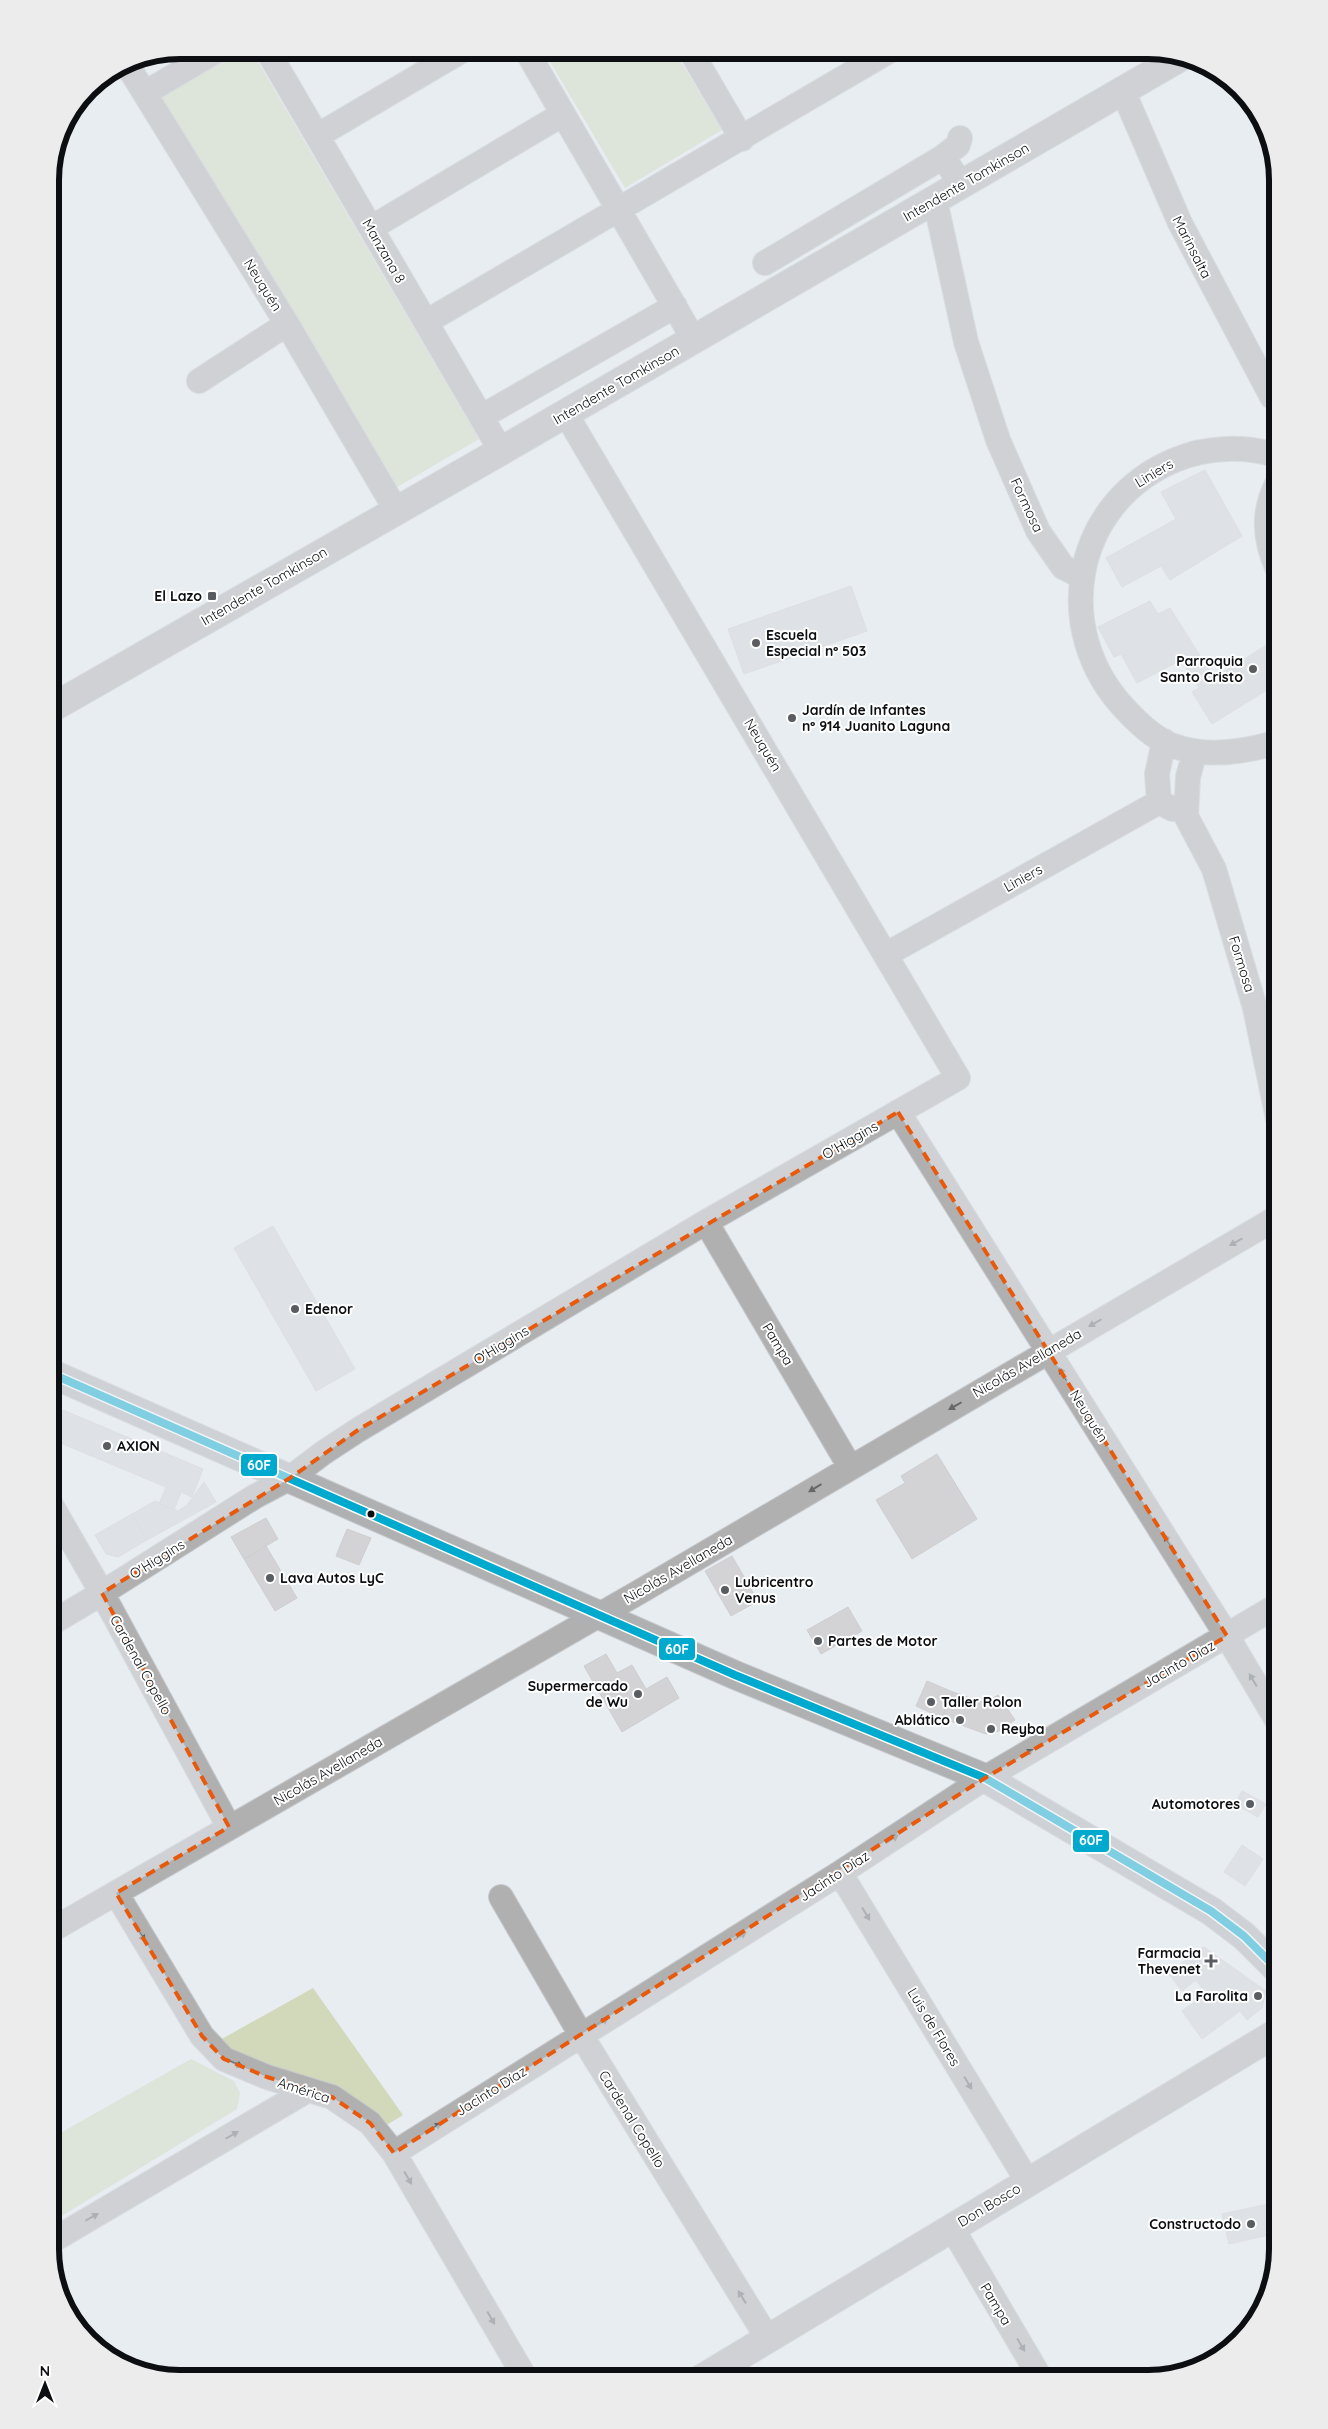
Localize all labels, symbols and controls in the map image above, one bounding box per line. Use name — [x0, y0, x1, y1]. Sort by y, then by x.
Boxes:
street label: Intendente Tomkinson — [900, 138, 1032, 226]
street label: Marinsalta — [1169, 213, 1215, 281]
street label: Manzana 8 — [358, 216, 410, 286]
street label: Neuquén — [240, 255, 286, 315]
street label: Intendente Tomkinson — [550, 341, 682, 429]
street label: Liniers — [1132, 455, 1176, 491]
street label: Formosa — [1007, 475, 1047, 535]
street label: Intendente Tomkinson — [198, 542, 330, 630]
place label: El Lazo — [154, 587, 202, 605]
marker: El Lazo — [206, 590, 218, 602]
place label: Escuela Especial nº 503 — [766, 626, 866, 660]
marker: Escuela Especial nº 503 — [750, 637, 762, 649]
place label: Parroquia Santo Cristo — [1160, 652, 1243, 686]
marker: Parroquia Santo Cristo — [1247, 663, 1259, 675]
place label: Jardín de Infantes nº 914 Juanito Laguna — [802, 701, 950, 735]
marker: Jardín de Infantes nº 914 Juanito Laguna — [786, 712, 798, 724]
street label: Neuquén — [740, 715, 786, 775]
street label: Liniers — [1001, 860, 1045, 896]
street label: Formosa — [1225, 934, 1259, 994]
street label: O'Higgins — [819, 1117, 881, 1163]
one-way arrow — [1229, 1237, 1242, 1246]
place label: Edenor — [305, 1300, 353, 1318]
marker: Edenor — [289, 1303, 301, 1315]
street label: Pampa — [758, 1319, 798, 1369]
one-way arrow — [1089, 1319, 1102, 1328]
street label: O'Higgins — [470, 1321, 532, 1369]
street label: Nicolás Avellaneda — [969, 1325, 1085, 1401]
one-way arrow — [1058, 1368, 1067, 1381]
street label: Neuquén — [1066, 1386, 1112, 1446]
one-way arrow — [949, 1401, 962, 1410]
place label: AXION — [117, 1437, 160, 1455]
marker: AXION — [101, 1440, 113, 1452]
line badge: 60F — [240, 1453, 278, 1477]
text: 60F — [247, 1456, 271, 1474]
one-way arrow — [809, 1483, 822, 1492]
unlabelled marker — [366, 1509, 376, 1519]
street label: Nicolás Avellaneda — [620, 1531, 736, 1607]
street label: O'Higgins — [126, 1535, 188, 1583]
one-way arrow — [1163, 1535, 1172, 1548]
place label: Lava Autos LyC — [280, 1569, 384, 1587]
marker: Lava Autos LyC — [264, 1572, 276, 1584]
place label: Lubricentro Venus — [735, 1573, 814, 1607]
marker: Lubricentro Venus — [719, 1584, 731, 1596]
street label: Cardenal Copello — [106, 1612, 176, 1718]
place label: Partes de Motor — [828, 1632, 937, 1650]
marker: Partes de Motor — [812, 1635, 824, 1647]
street label: Jacinto Díaz — [1140, 1636, 1218, 1692]
line badge: 60F — [658, 1637, 696, 1661]
text: 60F — [665, 1640, 689, 1658]
one-way arrow — [1249, 1673, 1258, 1686]
place label: Supermercado de Wu — [528, 1677, 628, 1711]
marker: Supermercado de Wu — [632, 1688, 644, 1700]
place label: Taller Rolon — [941, 1693, 1022, 1711]
marker: Taller Rolon — [925, 1696, 937, 1708]
place label: Ablático — [895, 1711, 950, 1729]
marker: Ablático — [954, 1714, 966, 1726]
place label: Reyba — [1001, 1720, 1045, 1738]
marker: Reyba — [985, 1723, 997, 1735]
street label: Nicolás Avellaneda — [270, 1733, 386, 1809]
one-way arrow — [1020, 1749, 1035, 1757]
place label: Automotores — [1152, 1795, 1240, 1813]
marker: Automotores — [1244, 1798, 1256, 1810]
line badge: 60F — [1072, 1829, 1110, 1853]
text: 60F — [1079, 1831, 1103, 1849]
one-way arrow — [885, 1834, 898, 1844]
street label: Jacinto Díaz — [796, 1846, 873, 1905]
one-way arrow — [861, 1908, 870, 1921]
one-way arrow — [136, 1928, 145, 1941]
one-way arrow — [733, 1931, 747, 1940]
place label: Farmacia Thevenet — [1137, 1944, 1201, 1978]
marker: Farmacia Thevenet — [1205, 1955, 1217, 1967]
street label: Luis de Flores — [904, 1985, 964, 2069]
place label: La Farolita — [1175, 1987, 1248, 2005]
marker: La Farolita — [1252, 1990, 1264, 2002]
one-way arrow — [596, 2017, 609, 2026]
one-way arrow — [229, 2060, 243, 2068]
street label: Jacinto Díaz — [452, 2062, 530, 2120]
street label: Cardenal Copello — [595, 2067, 669, 2171]
street label: América — [276, 2073, 332, 2107]
one-way arrow — [964, 2077, 973, 2090]
one-way arrow — [428, 2122, 441, 2131]
one-way arrow — [226, 2130, 239, 2139]
one-way arrow — [404, 2171, 413, 2184]
street label: Don Bosco — [954, 2179, 1024, 2231]
one-way arrow — [85, 2213, 100, 2221]
place label: Constructodo — [1149, 2215, 1241, 2233]
marker: Constructodo — [1245, 2218, 1257, 2230]
street label: Pampa — [976, 2279, 1016, 2329]
one-way arrow — [738, 2291, 747, 2304]
one-way arrow — [486, 2311, 495, 2324]
one-way arrow — [1016, 2339, 1025, 2352]
north arrow — [20, 2359, 70, 2409]
text: N — [40, 2362, 50, 2380]

